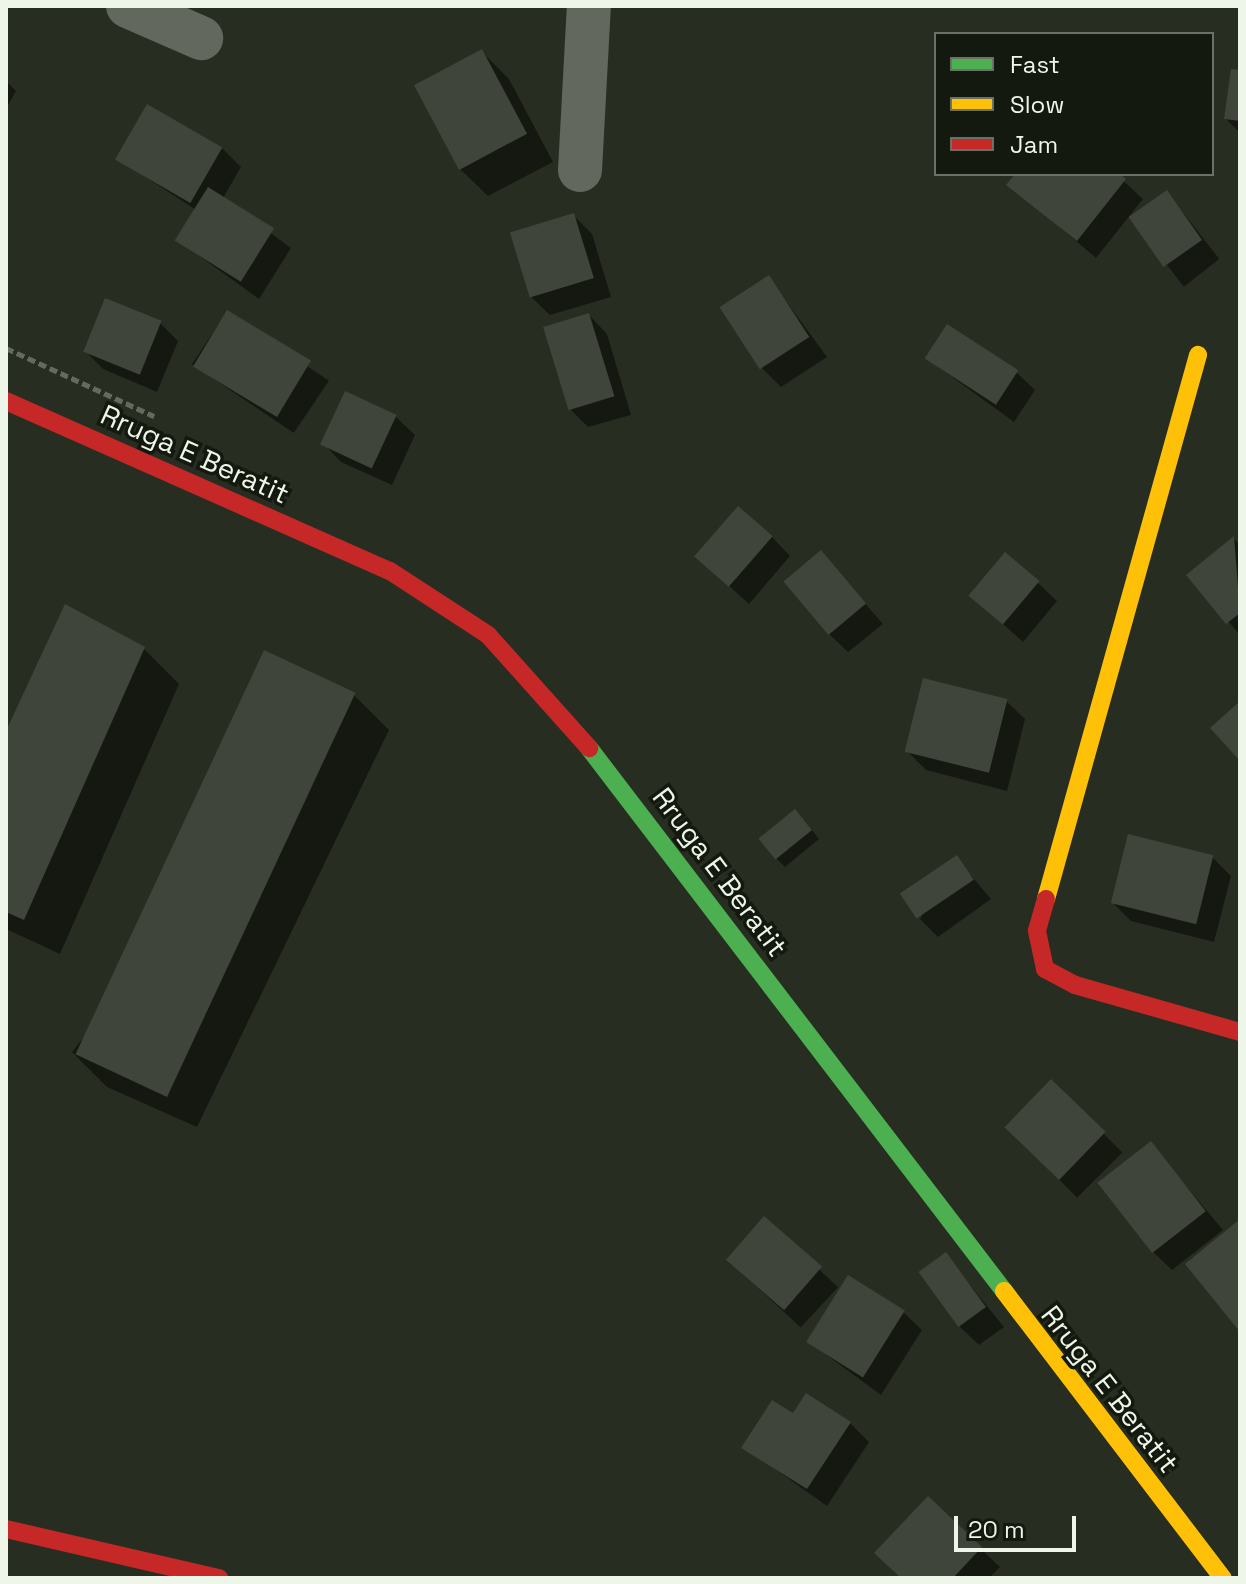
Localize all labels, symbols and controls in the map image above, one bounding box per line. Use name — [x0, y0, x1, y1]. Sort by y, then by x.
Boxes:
legend — [934, 32, 1214, 176]
text: Fast — [1010, 49, 1060, 80]
text: Slow — [1010, 89, 1064, 120]
text: Jam — [1010, 129, 1058, 160]
street label: Rruga E Beratit — [96, 397, 294, 511]
street label: Rruga E Beratit — [646, 781, 794, 963]
street label: Rruga E Beratit — [1034, 1299, 1186, 1479]
scale bar — [958, 1500, 1080, 1550]
text: 20 m — [968, 1514, 1025, 1545]

